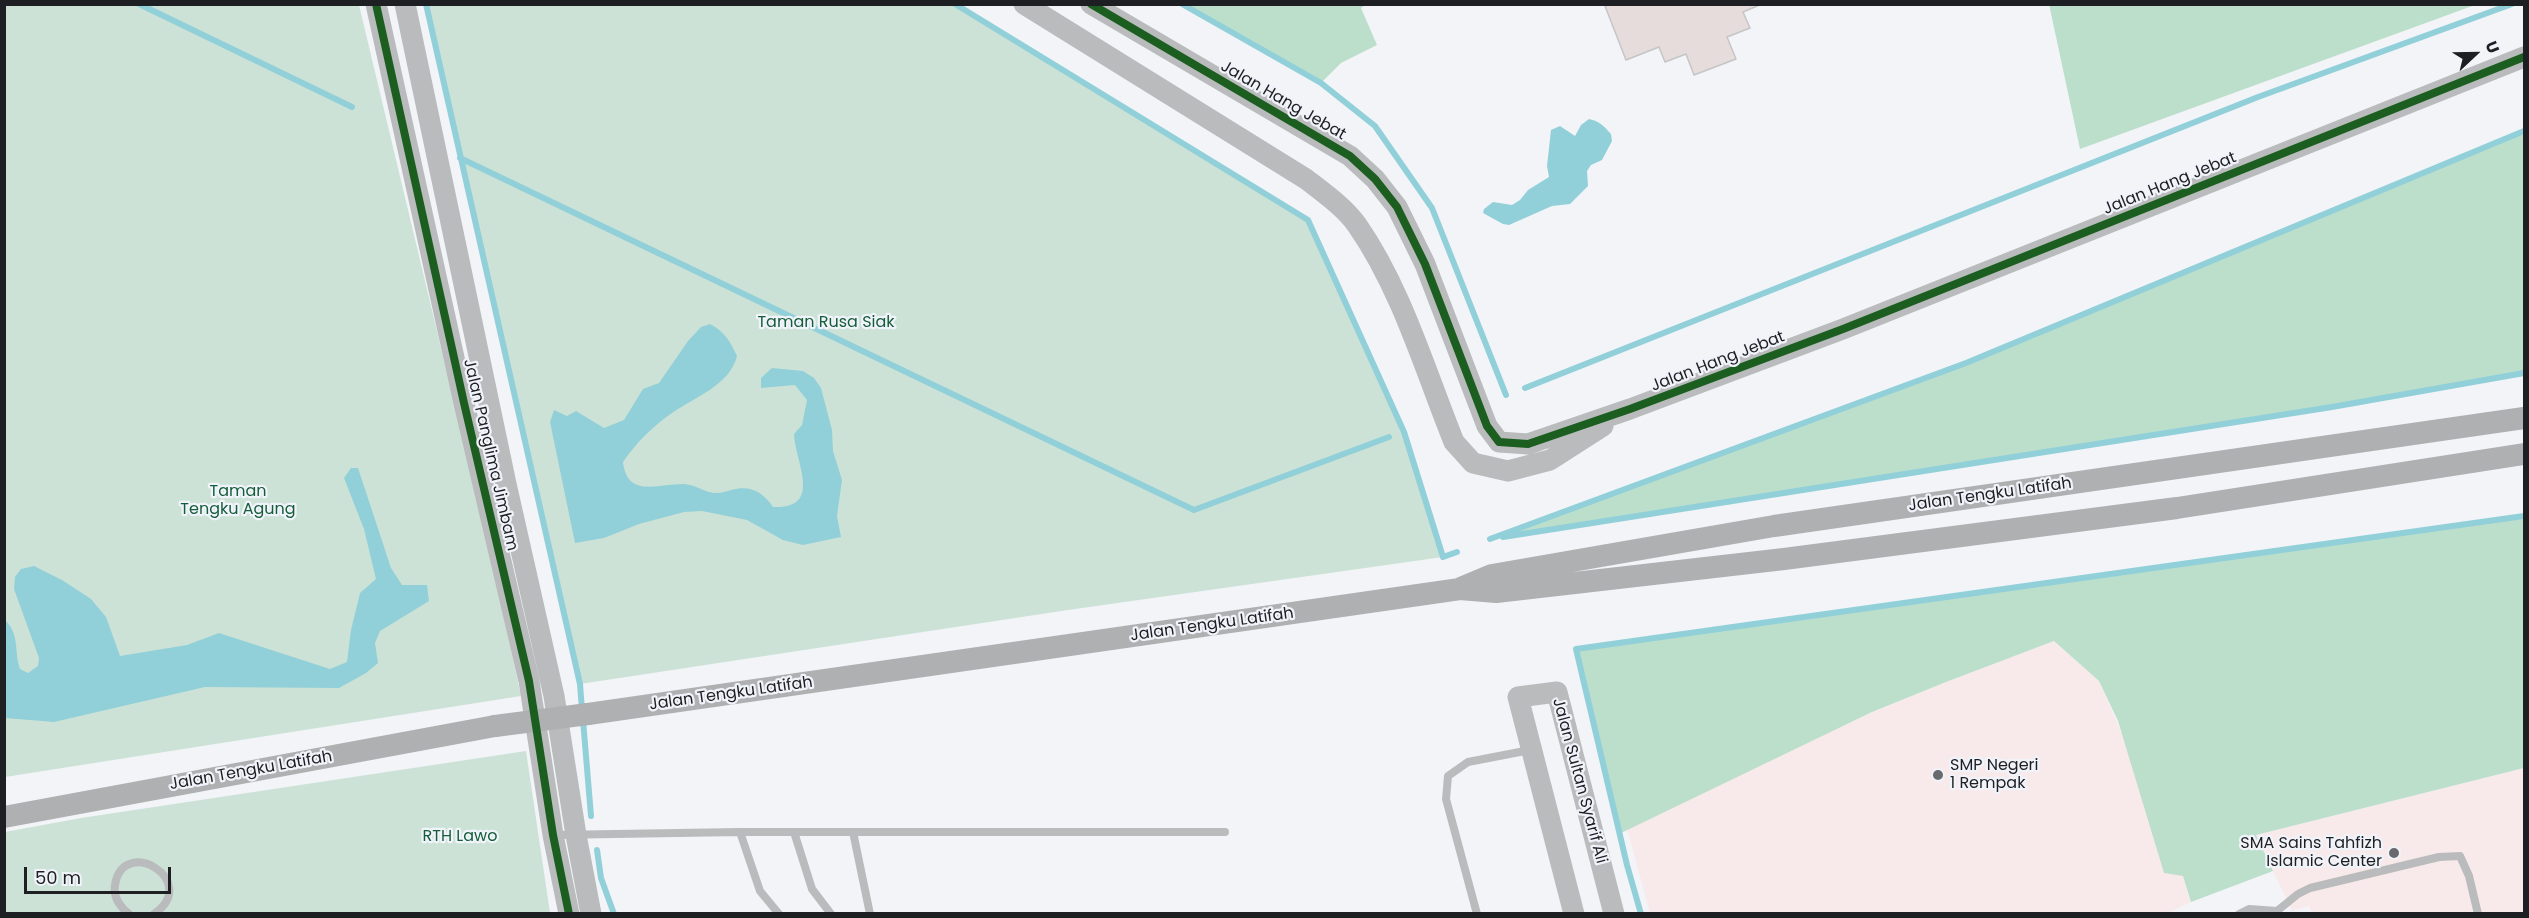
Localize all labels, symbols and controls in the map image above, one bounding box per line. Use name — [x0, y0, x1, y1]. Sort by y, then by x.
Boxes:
north arrow — [2445, 24, 2505, 84]
text: U — [2479, 38, 2505, 57]
street label: Jalan Hang Jebat — [1217, 57, 1349, 145]
street label: Jalan Hang Jebat — [2101, 149, 2239, 219]
park label: Taman Rusa Siak — [757, 313, 895, 333]
street label: Jalan Hang Jebat — [1648, 328, 1788, 396]
street label: Jalan Panglima Jimbam — [459, 357, 521, 553]
street label: Jalan Tengku Latifah — [1907, 474, 2073, 516]
park label: Taman Tengku Agung — [180, 482, 296, 520]
street label: Jalan Tengku Latifah — [1129, 604, 1295, 646]
street label: Jalan Tengku Latifah — [648, 673, 814, 715]
street label: Jalan Sultan Syarif Ali — [1548, 696, 1610, 866]
street label: Jalan Tengku Latifah — [168, 747, 334, 795]
place label: SMP Negeri 1 Rempak — [1950, 756, 2039, 794]
marker: SMP Negeri 1 Rempak — [1931, 768, 1945, 782]
park label: RTH Lawo — [423, 827, 497, 847]
place label: SMA Sains Tahfizh Islamic Center — [2240, 834, 2382, 872]
marker: SMA Sains Tahfizh Islamic Center — [2387, 846, 2401, 860]
scale bar — [27, 855, 174, 893]
text: 50 m — [35, 865, 81, 890]

